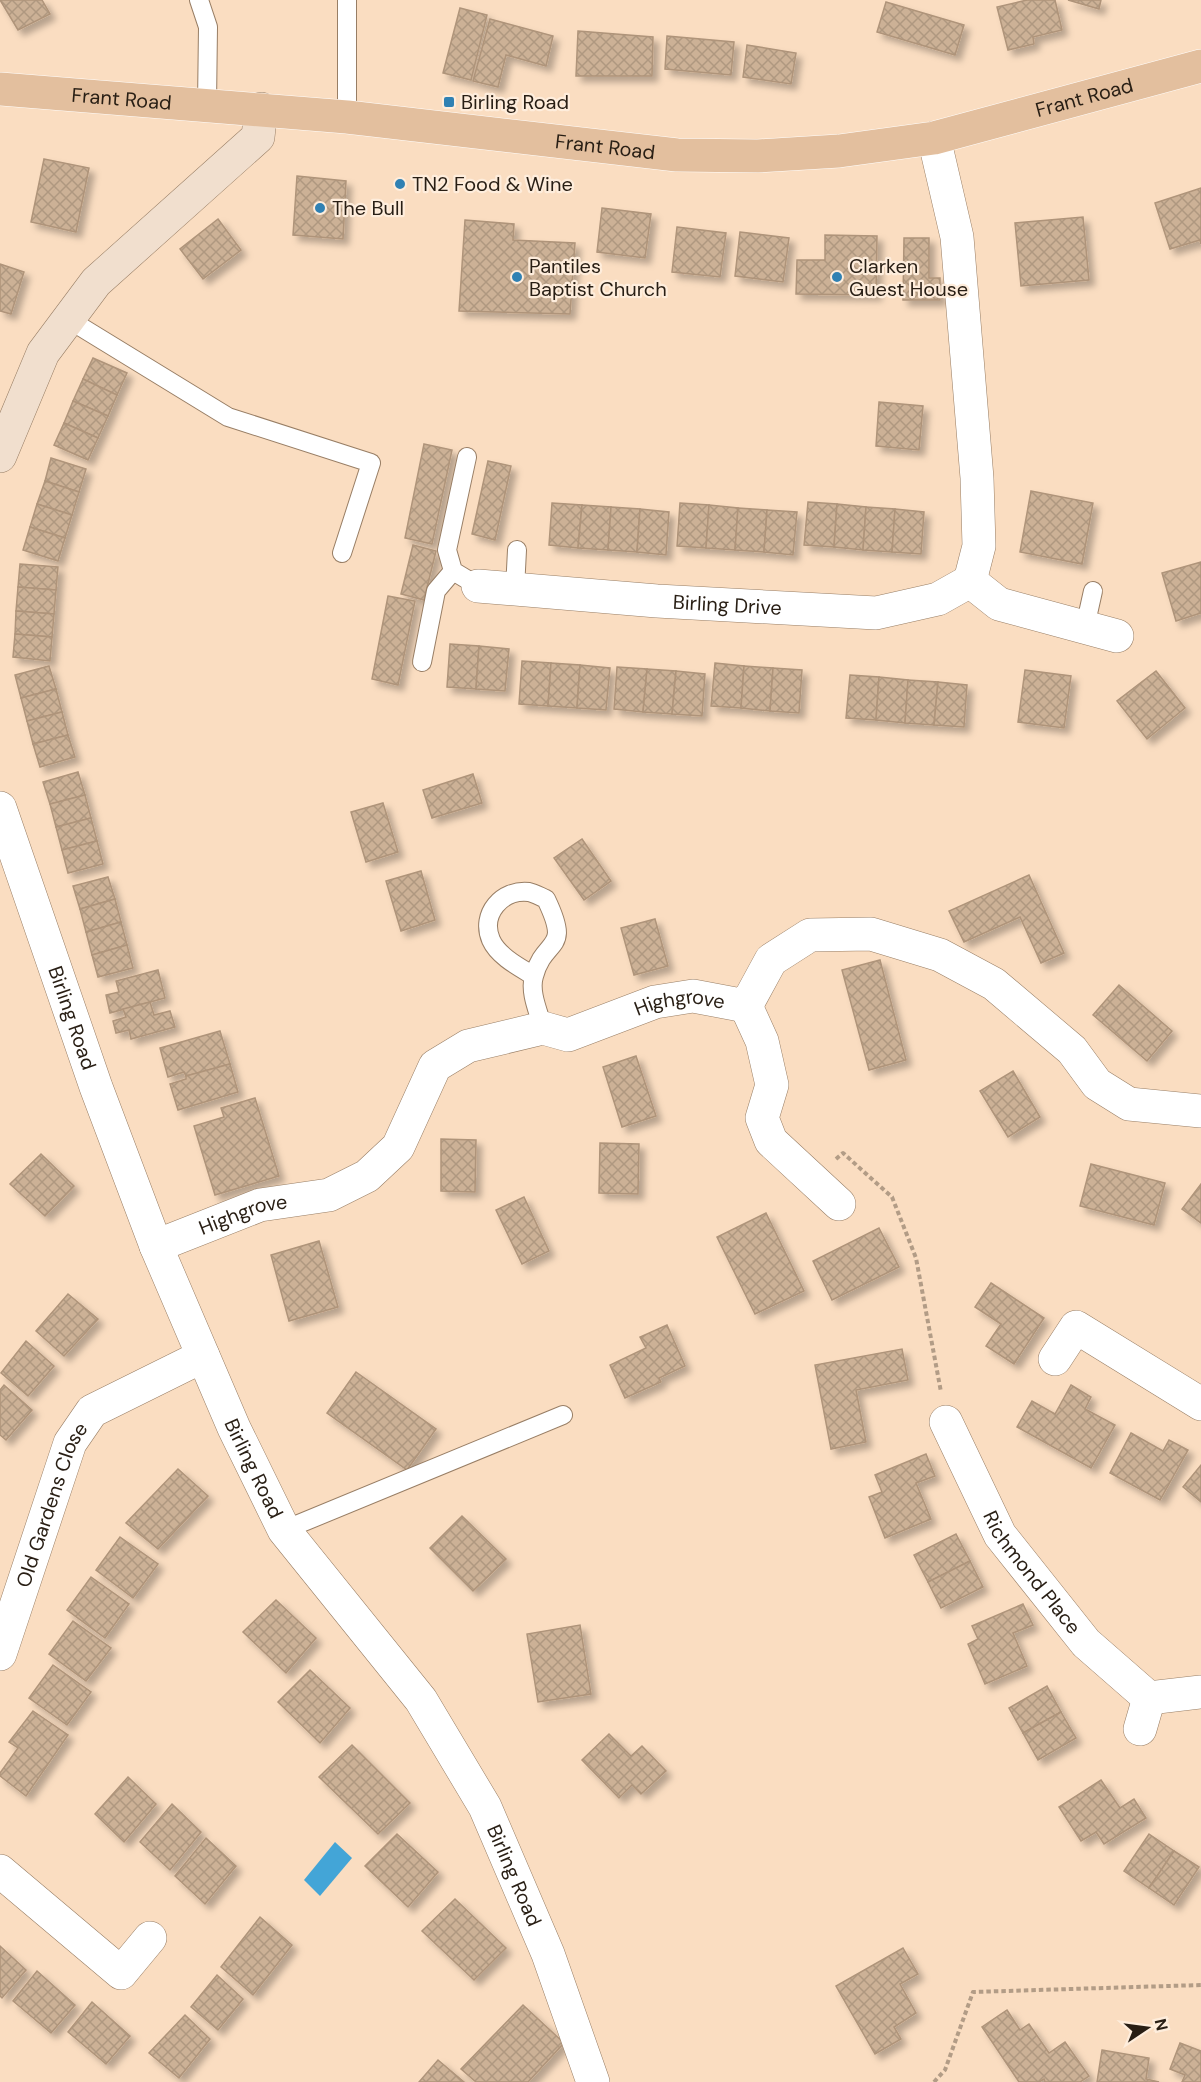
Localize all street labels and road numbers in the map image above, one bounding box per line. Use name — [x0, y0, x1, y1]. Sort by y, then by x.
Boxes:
street label: Frant Road — [1032, 72, 1136, 123]
street label: Frant Road — [71, 82, 173, 116]
street label: Frant Road — [554, 128, 656, 165]
street label: Birling Drive — [672, 589, 782, 621]
street label: Birling Road — [42, 963, 102, 1073]
street label: Highgrove — [630, 983, 727, 1022]
street label: Highgrove — [195, 1188, 289, 1241]
street label: Birling Road — [218, 1415, 289, 1523]
street label: Old Gardens Close — [10, 1417, 94, 1591]
street label: Richmond Place — [977, 1506, 1087, 1639]
street label: Birling Road — [481, 1821, 548, 1930]

